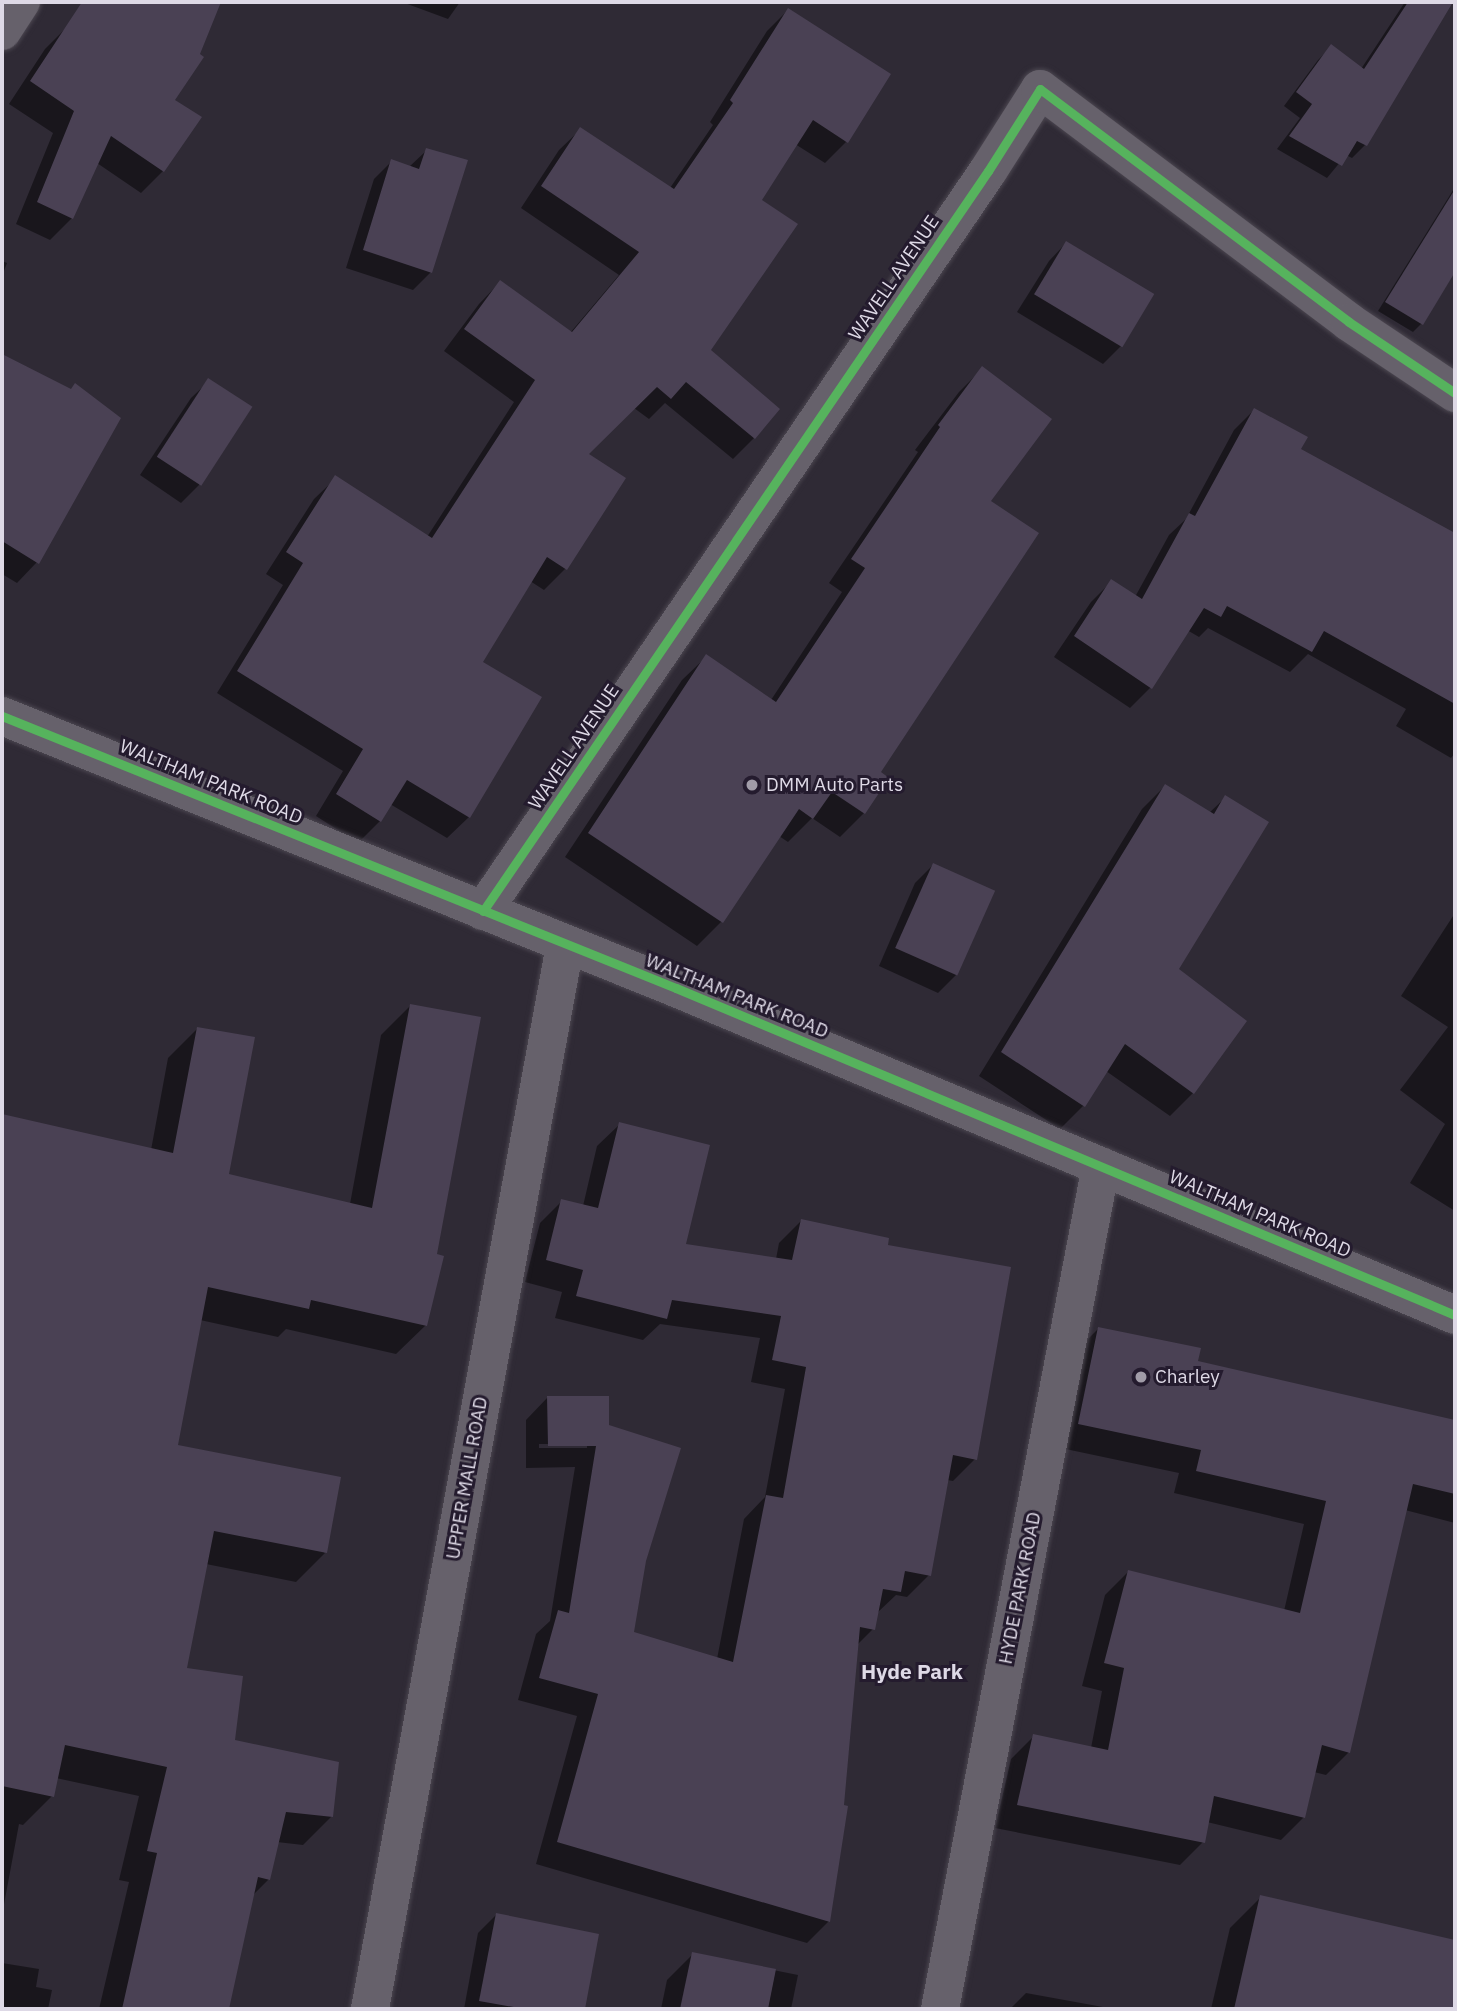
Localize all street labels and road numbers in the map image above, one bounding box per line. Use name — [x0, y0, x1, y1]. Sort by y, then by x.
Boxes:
street label: WAVELL AVENUE — [844, 211, 944, 345]
street label: WAVELL AVENUE — [524, 680, 624, 814]
street label: WALTHAM PARK ROAD — [116, 735, 306, 829]
street label: WALTHAM PARK ROAD — [642, 949, 832, 1043]
street label: WALTHAM PARK ROAD — [1166, 1165, 1354, 1263]
street label: UPPER MALL ROAD — [441, 1395, 493, 1561]
street label: HYDE PARK ROAD — [994, 1510, 1046, 1666]

